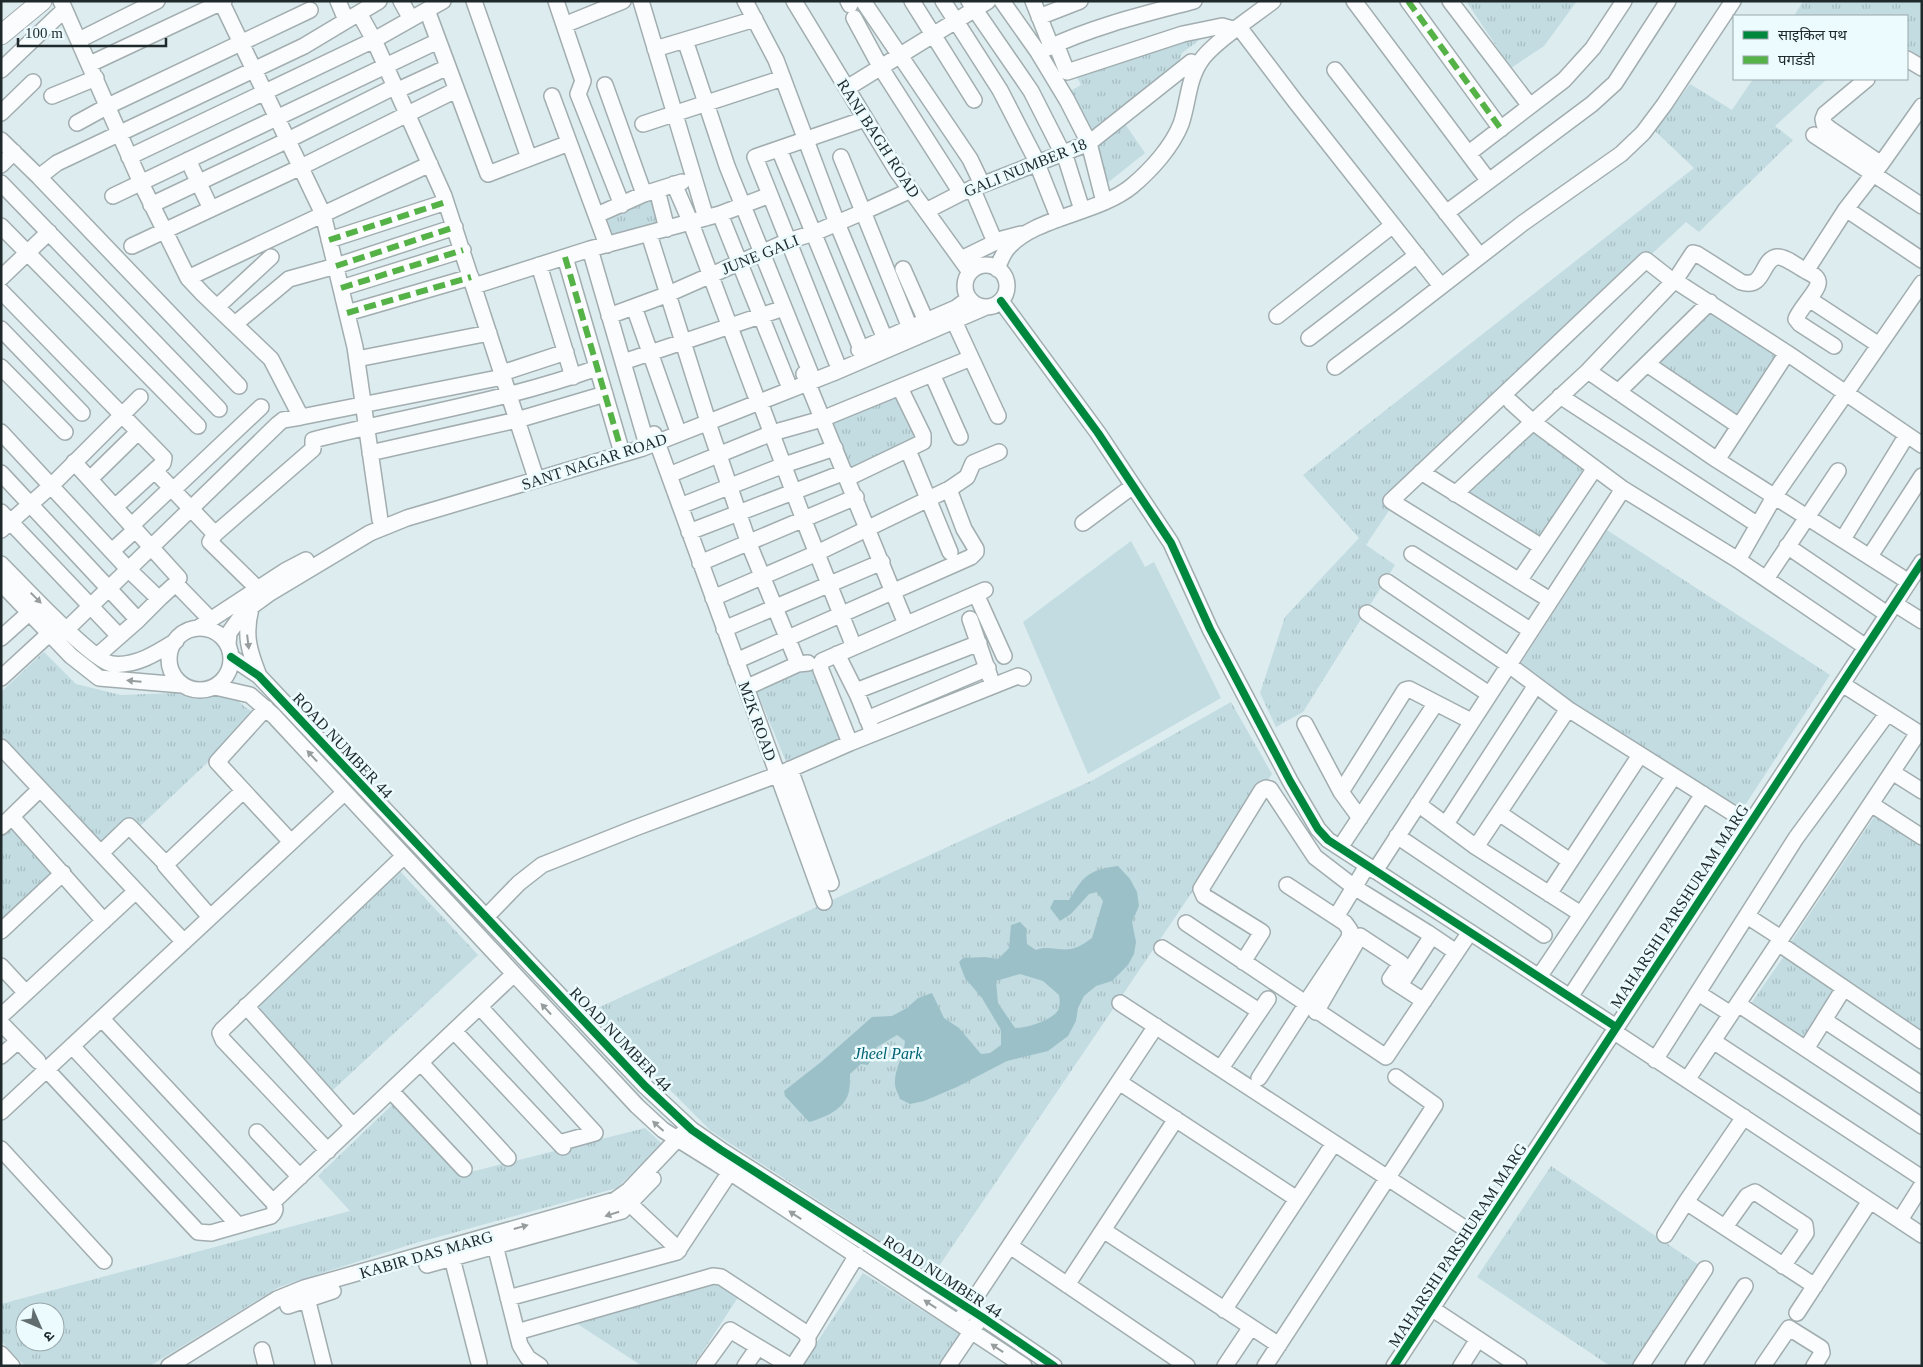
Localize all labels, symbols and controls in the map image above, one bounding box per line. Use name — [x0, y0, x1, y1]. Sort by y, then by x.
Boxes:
scale bar — [18, 15, 165, 47]
legend — [1733, 15, 1908, 80]
text: 100 m — [25, 25, 63, 41]
text: साइकिल पथ — [1778, 27, 1847, 43]
text: पगडंडी — [1778, 52, 1816, 68]
street label: RANI BAGH ROAD — [834, 76, 923, 201]
street label: GALI NUMBER 18 — [961, 135, 1089, 200]
street label: JUNE GALI — [719, 231, 801, 278]
street label: SANT NAGAR ROAD — [519, 430, 669, 493]
one-way arrow — [30, 592, 42, 604]
one-way arrow — [244, 634, 252, 650]
one-way arrow — [125, 676, 141, 684]
street label: M2K ROAD — [735, 679, 780, 763]
street label: ROAD NUMBER 44 — [289, 689, 396, 802]
one-way arrow — [306, 750, 318, 762]
street label: MAHARSHI PARSHURAM MARG — [1607, 801, 1752, 1011]
street label: ROAD NUMBER 44 — [567, 984, 675, 1095]
one-way arrow — [540, 1003, 552, 1015]
park label: Jheel Park — [854, 1045, 923, 1062]
one-way arrow — [653, 1120, 665, 1132]
street label: MAHARSHI PARSHURAM MARG — [1385, 1140, 1530, 1350]
one-way arrow — [605, 1210, 620, 1218]
one-way arrow — [788, 1210, 801, 1219]
one-way arrow — [514, 1223, 529, 1231]
street label: KABIR DAS MARG — [358, 1227, 495, 1282]
street label: ROAD NUMBER 44 — [880, 1232, 1005, 1321]
one-way arrow — [924, 1299, 937, 1309]
north arrow — [15, 1302, 65, 1352]
text: उ — [40, 1328, 57, 1345]
one-way arrow — [991, 1343, 1004, 1353]

